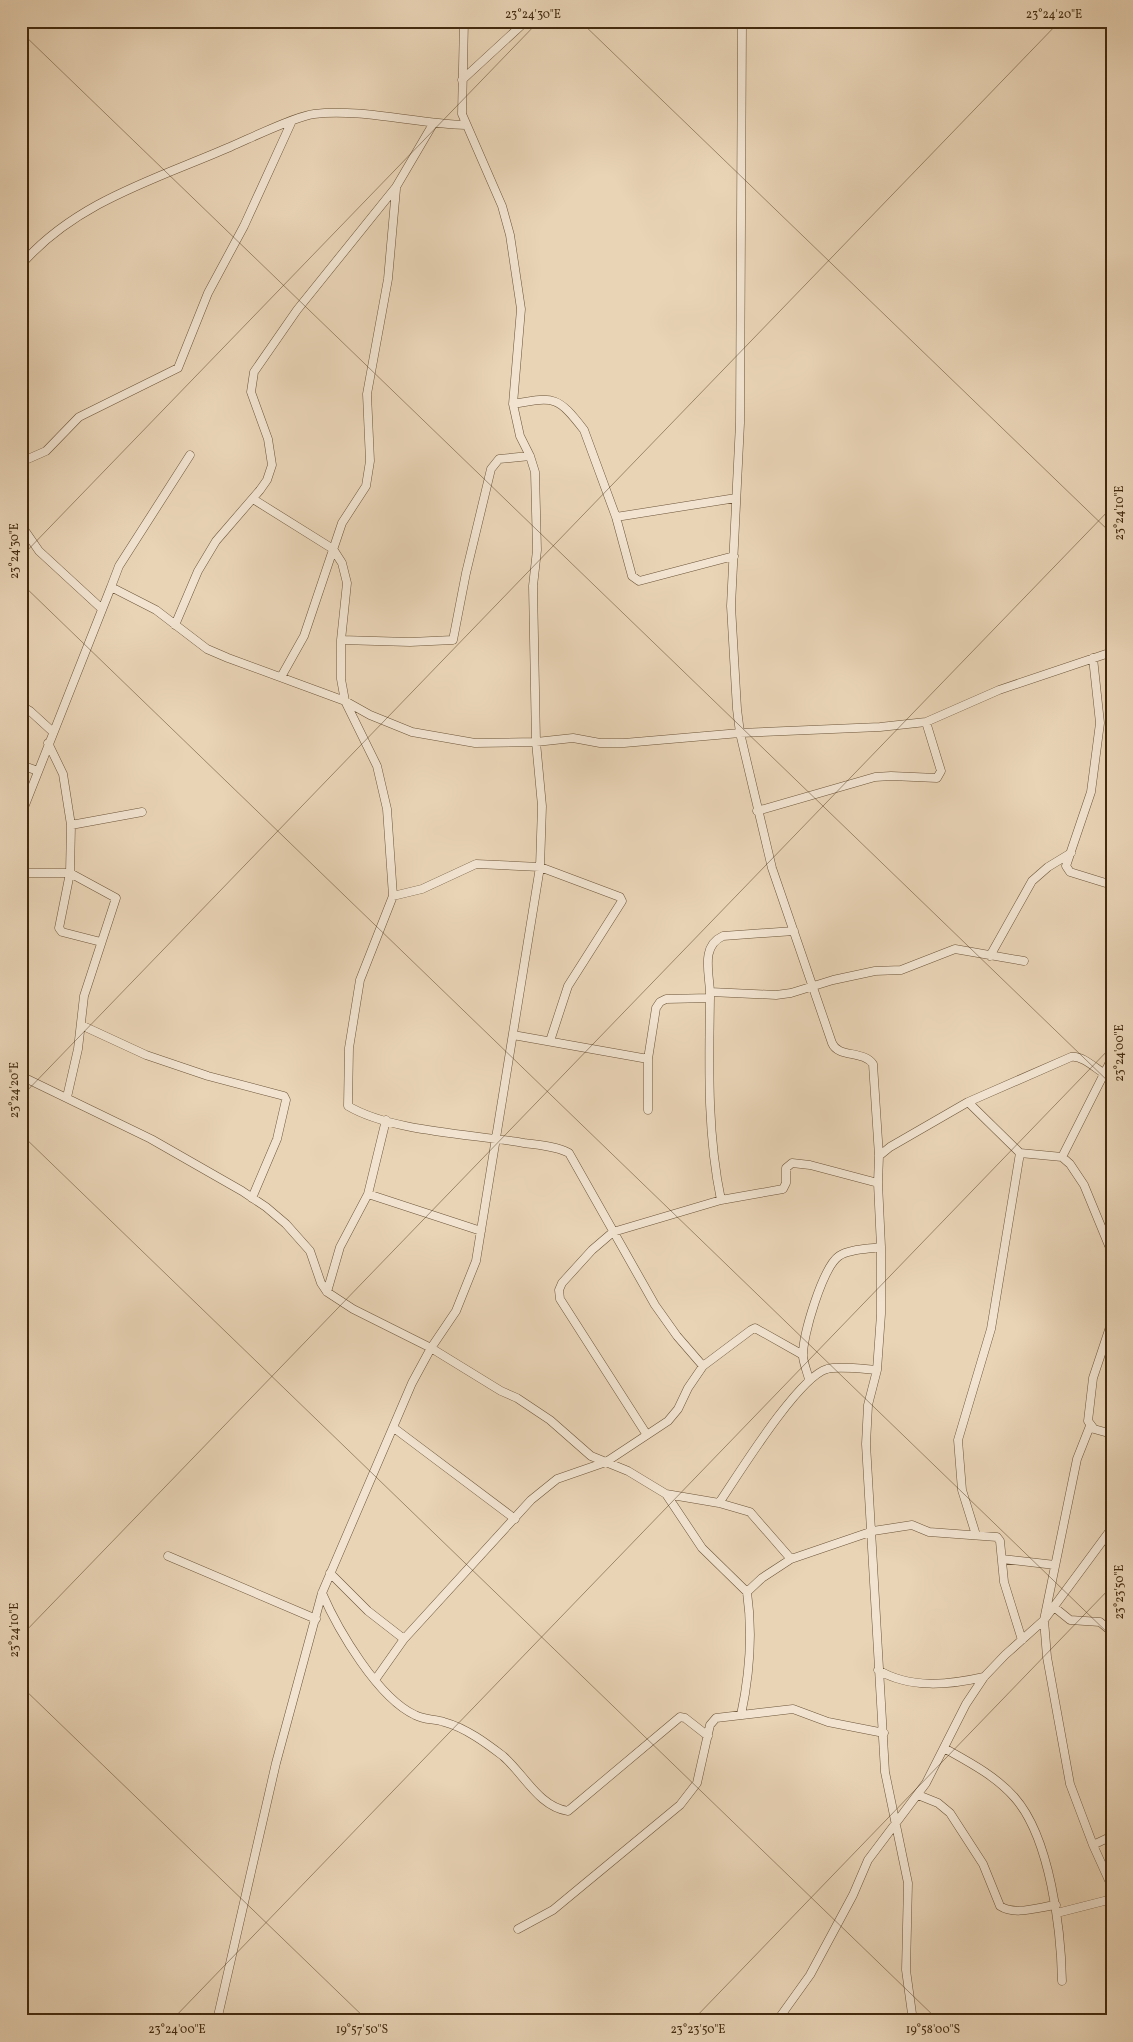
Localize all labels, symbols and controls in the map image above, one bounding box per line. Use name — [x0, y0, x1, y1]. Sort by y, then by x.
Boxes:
text: 23°24'30"E — [505, 7, 561, 23]
text: 23°24'20"E — [1026, 7, 1082, 23]
text: 23°24'10"E — [1112, 486, 1128, 540]
text: 23°24'30"E — [7, 523, 23, 579]
text: 23°24'00"E — [1112, 1024, 1128, 1082]
text: 23°24'20"E — [7, 1062, 23, 1118]
text: 23°23'50"E — [1112, 1564, 1128, 1620]
text: 23°24'10"E — [7, 1603, 23, 1657]
text: 23°24'00"E — [148, 2022, 206, 2038]
text: 19°57'50"S — [336, 2022, 388, 2038]
text: 23°23'50"E — [670, 2022, 726, 2038]
text: 19°58'00"S — [906, 2022, 960, 2038]

